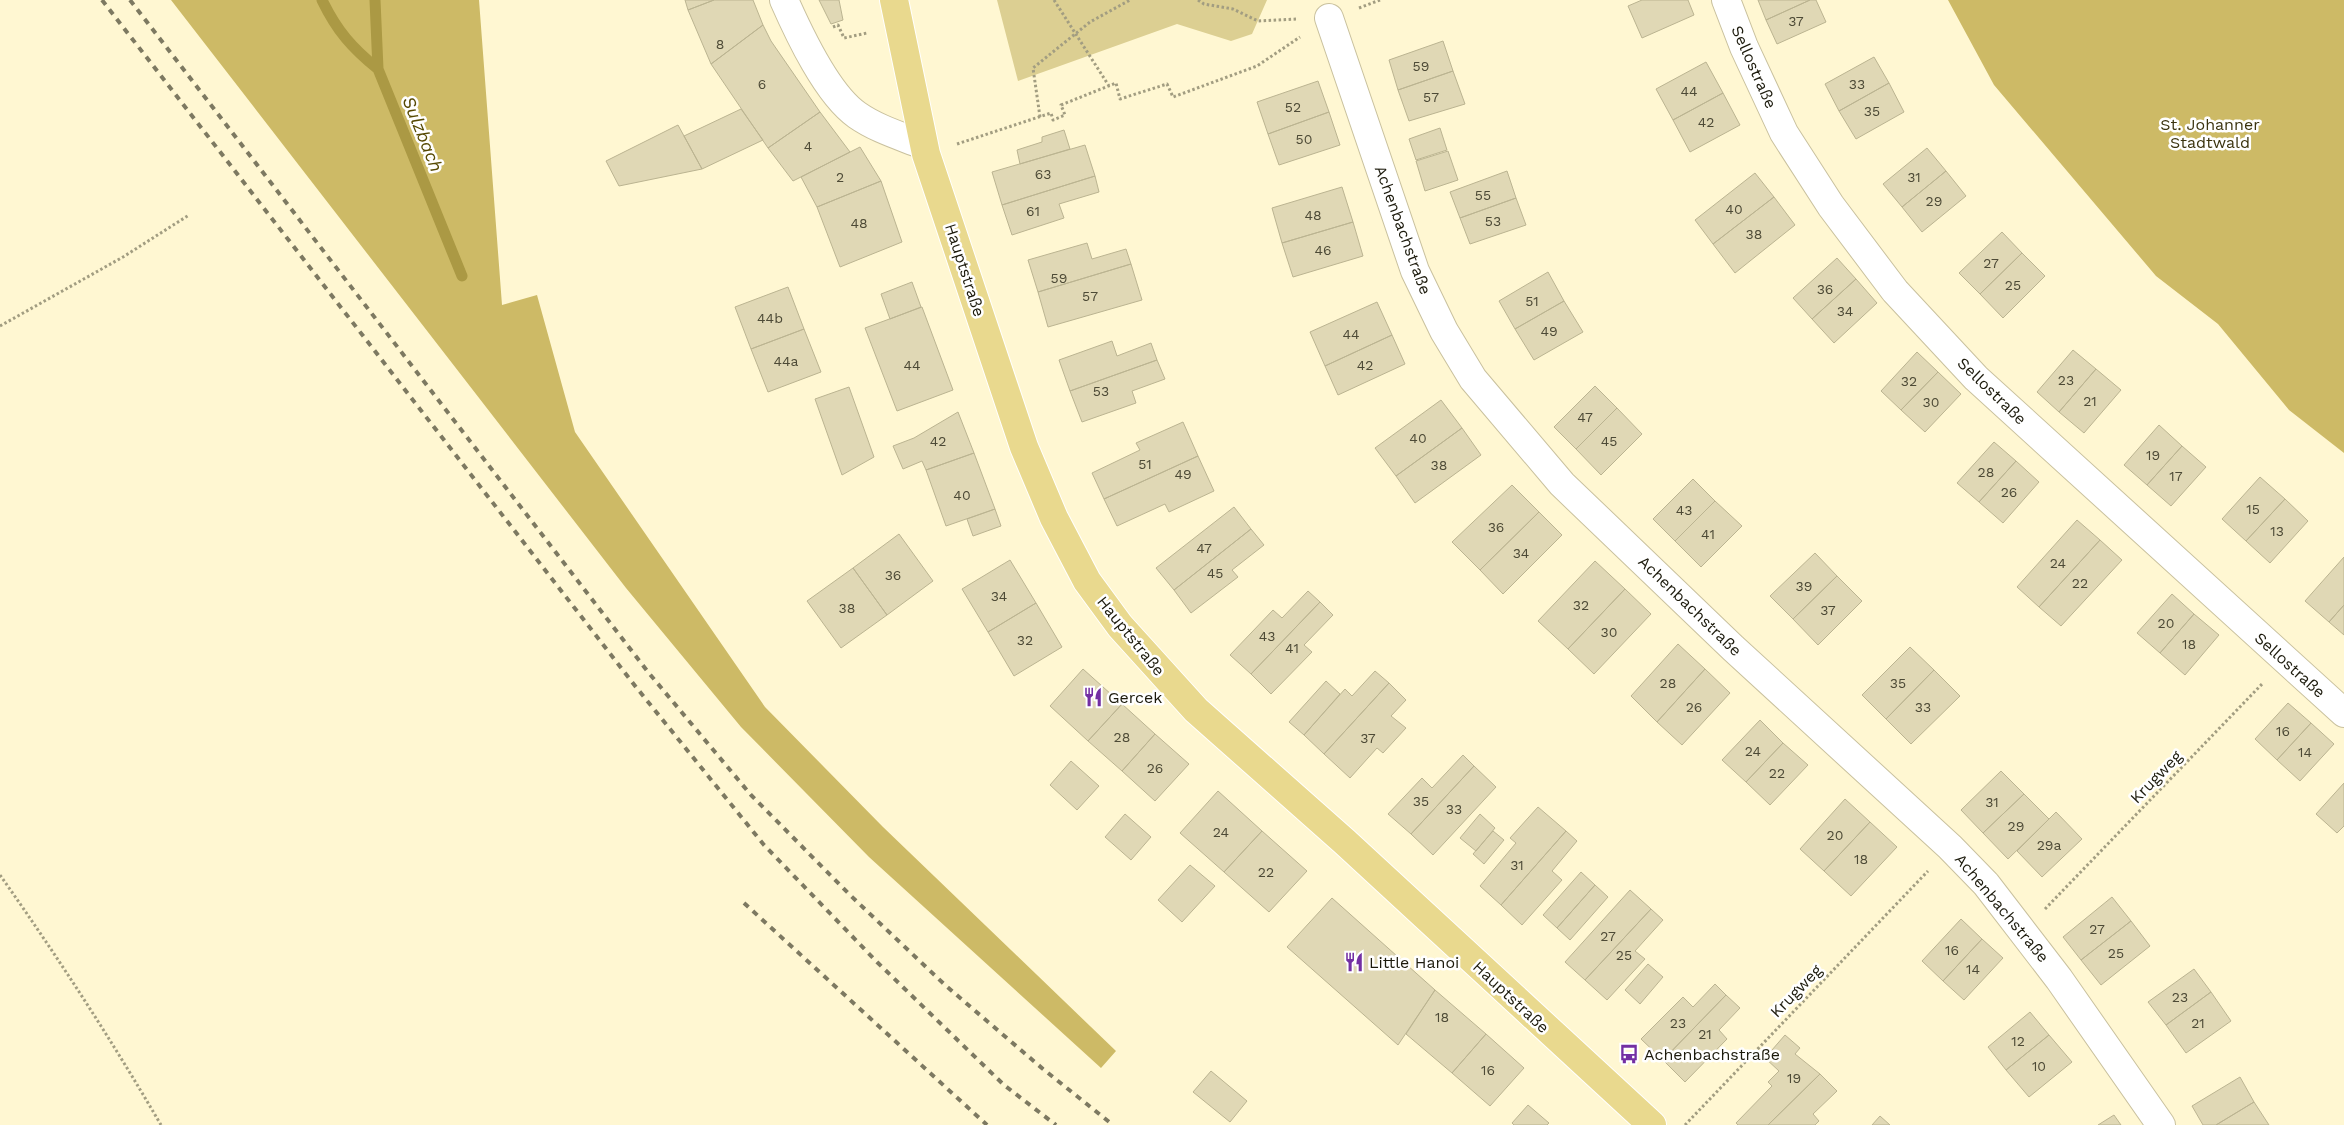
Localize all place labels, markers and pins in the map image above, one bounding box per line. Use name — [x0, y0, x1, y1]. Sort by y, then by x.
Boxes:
restaurant icon: Gercek — [1082, 686, 1104, 708]
place label: Gercek — [1108, 688, 1162, 707]
restaurant icon: Little Hanoi — [1343, 951, 1365, 973]
place label: Little Hanoi — [1369, 953, 1459, 972]
bus stop icon: Achenbachstraße — [1618, 1043, 1640, 1065]
place label: Achenbachstraße — [1644, 1045, 1780, 1064]

